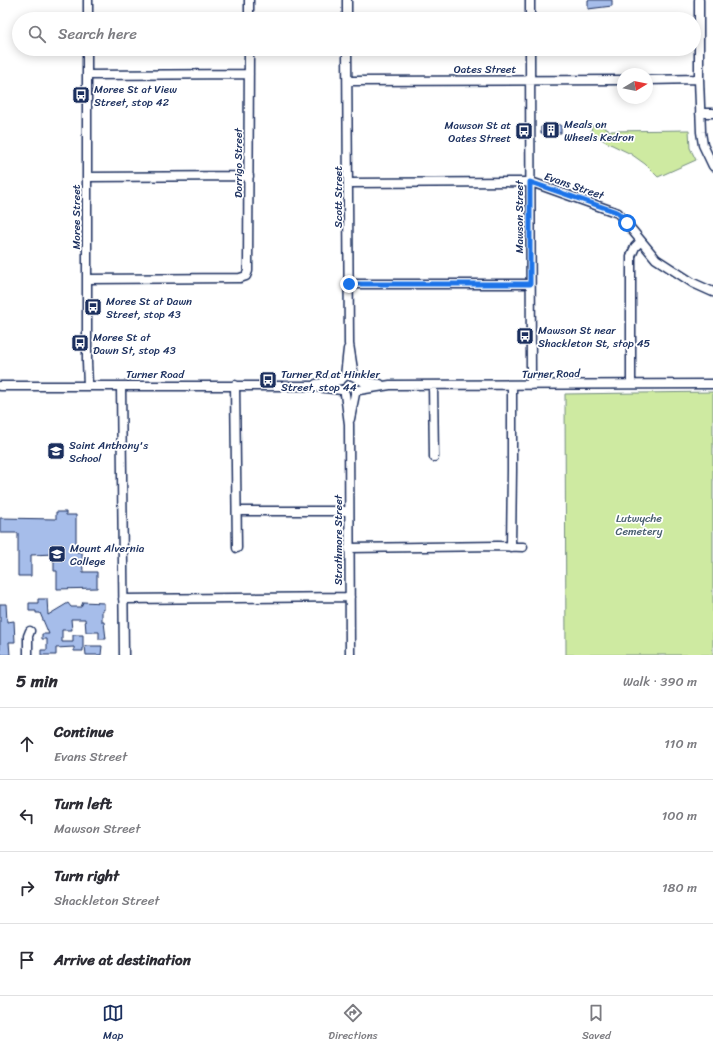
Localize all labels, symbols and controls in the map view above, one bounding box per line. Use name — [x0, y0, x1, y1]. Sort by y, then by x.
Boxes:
search box — [12, 12, 701, 56]
text: Search here — [58, 21, 137, 47]
icon: search — [26, 23, 48, 45]
street label: Oates Street — [454, 60, 517, 79]
north arrow — [617, 68, 653, 104]
place label: Moree St at View Street, stop 42 — [94, 80, 177, 112]
bus stop icon: Moree St at View Street, stop 42 — [71, 85, 91, 105]
place label: Meals on Wheels Kedron — [564, 115, 634, 147]
place label: Mawson St at Oates Street — [445, 116, 511, 148]
building icon: Meals on Wheels Kedron — [541, 120, 561, 140]
bus stop icon: Mawson St at Oates Street — [514, 121, 534, 141]
street label: Dorrigo Street — [229, 127, 248, 198]
street label: Scott Street — [329, 166, 348, 228]
street label: Evans Street — [542, 167, 607, 205]
street label: Mawson Street — [510, 180, 529, 254]
street label: Moree Street — [67, 184, 86, 250]
route start — [618, 214, 636, 232]
route end — [340, 275, 358, 293]
place label: Moree St at Dawn Street, stop 43 — [106, 292, 192, 324]
bus stop icon: Moree St at Dawn Street, stop 43 — [83, 297, 103, 317]
place label: Mawson St near Shackleton St, stop 45 — [538, 321, 651, 353]
bus stop icon: Mawson St near Shackleton St, stop 45 — [515, 326, 535, 346]
place label: Moree St at Dawn St, stop 43 — [93, 328, 176, 360]
bus stop icon: Moree St at Dawn St, stop 43 — [70, 333, 90, 353]
street label: Turner Road — [522, 364, 581, 384]
street label: Turner Road — [126, 365, 185, 384]
place label: Turner Rd at Hinkler Street, stop 44 — [281, 365, 380, 397]
bus stop icon: Turner Rd at Hinkler Street, stop 44 — [258, 370, 278, 390]
place label: Saint Anthony's School — [69, 436, 149, 468]
school or university icon: Saint Anthony's School — [46, 441, 66, 461]
street label: Strathmore Street — [329, 494, 348, 585]
park label: Lutwyche Cemetery — [616, 509, 663, 541]
place label: Mount Alvernia College — [70, 539, 145, 571]
school or university icon: Mount Alvernia College — [47, 544, 67, 564]
text: 5 min — [16, 666, 58, 696]
text: Walk · 390 m — [623, 670, 697, 693]
text: Continue — [54, 719, 114, 745]
text: 110 m — [664, 732, 697, 755]
icon: ahead — [16, 733, 38, 755]
text: Evans Street — [54, 745, 127, 768]
text: Turn left — [54, 791, 112, 817]
text: 100 m — [662, 804, 697, 827]
icon: left — [16, 805, 38, 827]
text: Mawson Street — [54, 817, 141, 840]
text: Turn right — [54, 863, 119, 889]
text: 180 m — [662, 876, 697, 899]
icon: right — [16, 877, 38, 899]
text: Shackleton Street — [54, 889, 160, 912]
text: Arrive at destination — [54, 947, 191, 973]
icon: arrive — [16, 949, 38, 971]
tab: Map — [102, 1002, 124, 1045]
tab: Directions — [328, 1002, 378, 1045]
tab: Saved — [582, 1002, 611, 1045]

